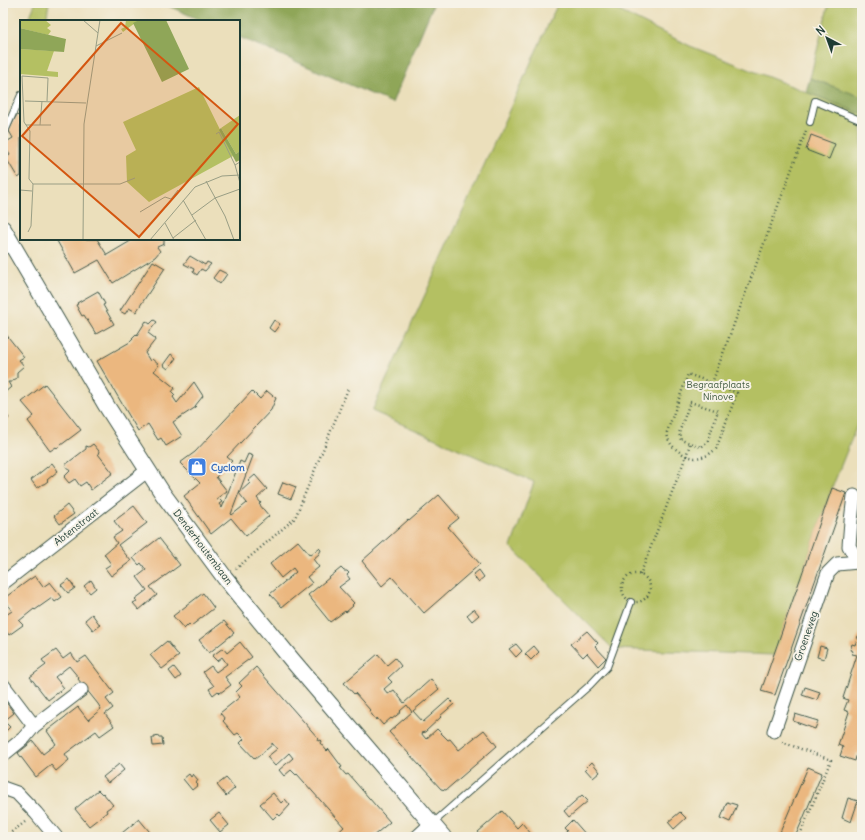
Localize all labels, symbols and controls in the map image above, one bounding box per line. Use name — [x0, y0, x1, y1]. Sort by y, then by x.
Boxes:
north arrow — [807, 18, 847, 58]
inset map — [20, 20, 240, 240]
text: N — [813, 23, 828, 38]
park label: Begraafplaats Ninove — [686, 378, 750, 403]
shop icon: Cyclom — [186, 456, 208, 478]
place label: Cyclom — [211, 461, 245, 474]
street label: Abtenstraat — [51, 505, 101, 548]
street label: Denderhoutembaan — [170, 507, 236, 587]
street label: Groeneweg — [791, 609, 821, 663]

